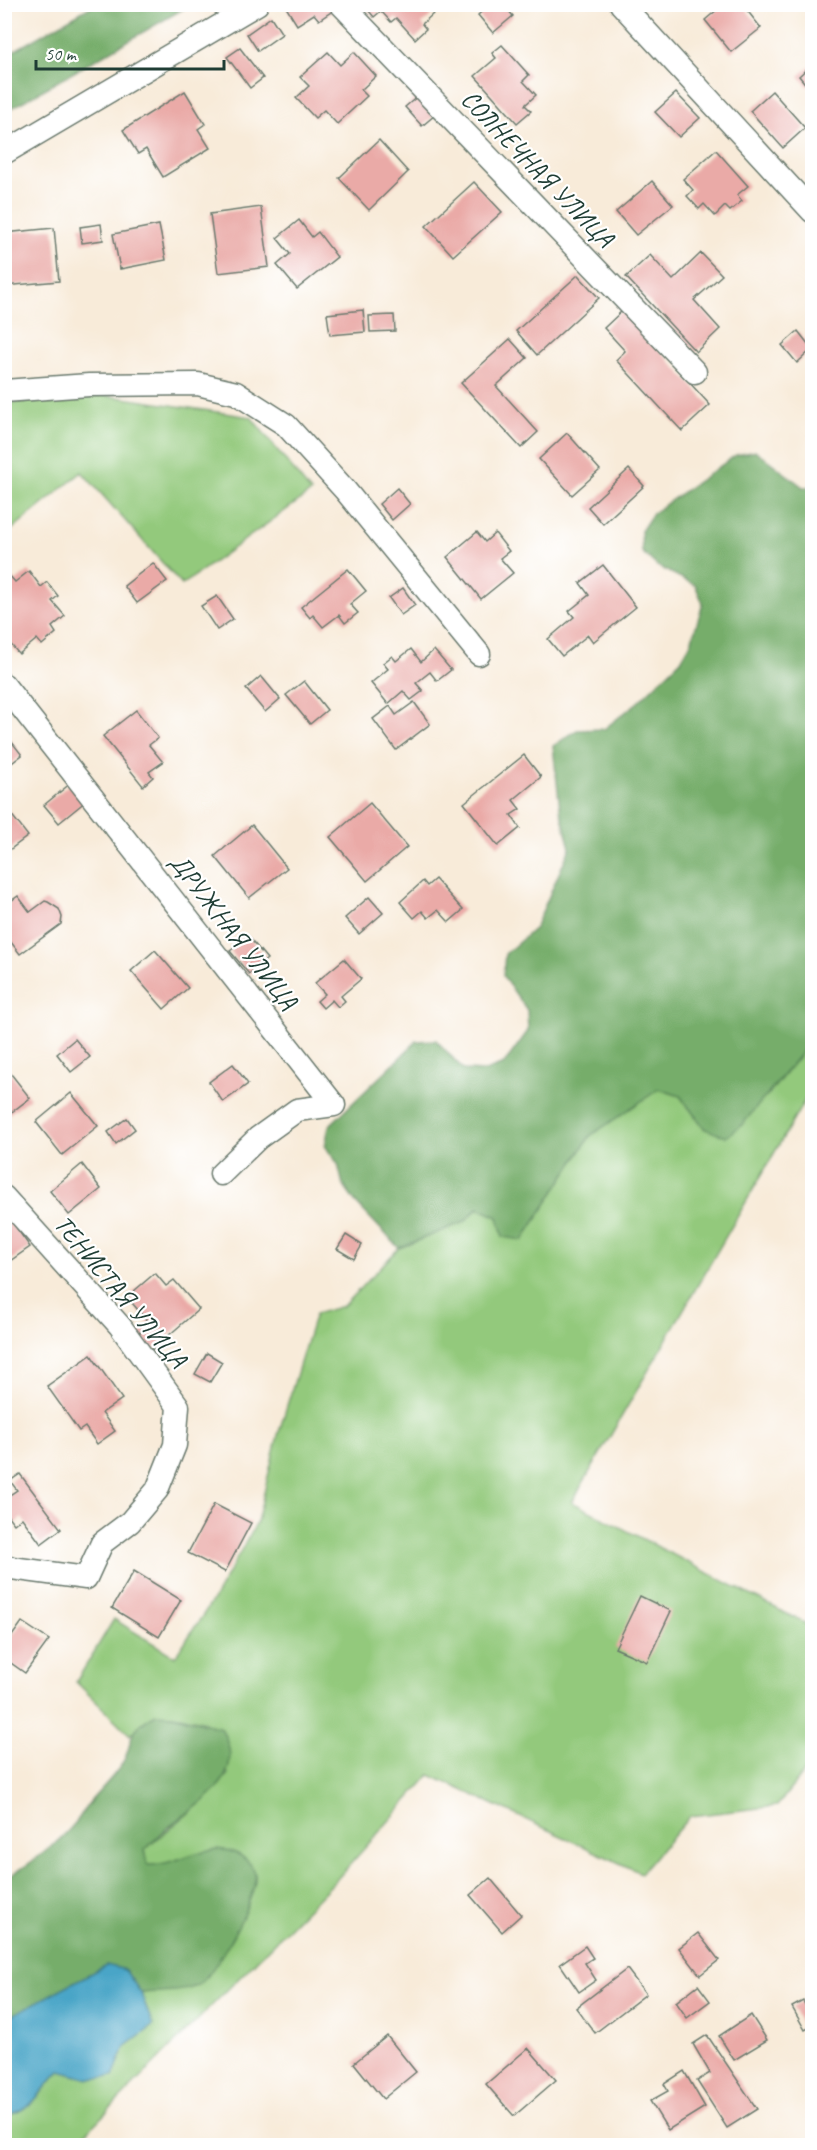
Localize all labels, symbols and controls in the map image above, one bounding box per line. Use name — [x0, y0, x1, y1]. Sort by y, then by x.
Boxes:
scale bar — [36, 33, 224, 71]
text: 50 m — [45, 43, 78, 65]
street label: СОЛНЕЧНАЯ УЛИЦА — [454, 83, 622, 255]
street label: ДРУЖНАЯ УЛИЦА — [162, 846, 306, 1017]
street label: ТЕНИСТАЯ УЛИЦА — [47, 1208, 195, 1376]

